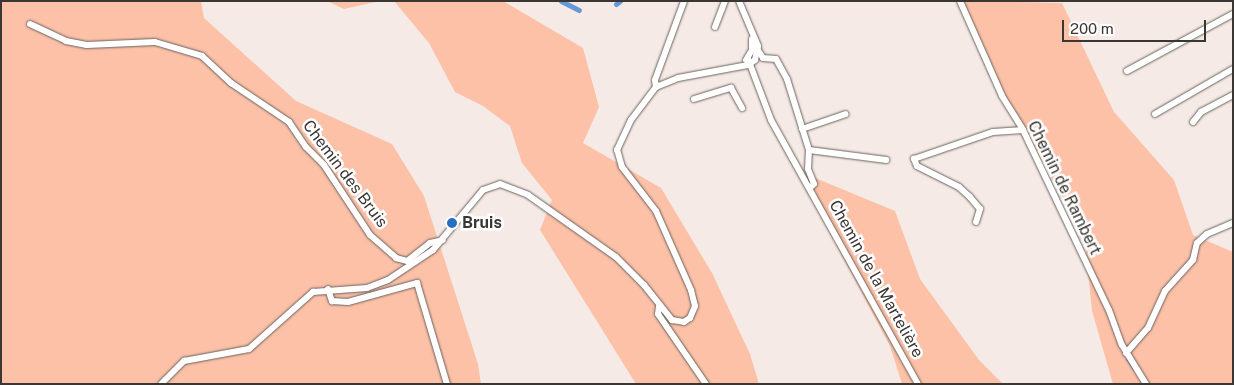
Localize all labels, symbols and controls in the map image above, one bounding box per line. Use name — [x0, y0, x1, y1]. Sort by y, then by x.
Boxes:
scale bar — [1064, 10, 1208, 42]
text: 200 m — [1070, 20, 1114, 37]
street label: Chemin des Bruis — [298, 117, 392, 231]
street label: Chemin de Rambert — [1023, 118, 1105, 258]
street label: Chemin de la Martelière — [825, 197, 927, 361]
place label: Bruis — [462, 213, 502, 233]
marker: Bruis — [446, 217, 458, 229]

